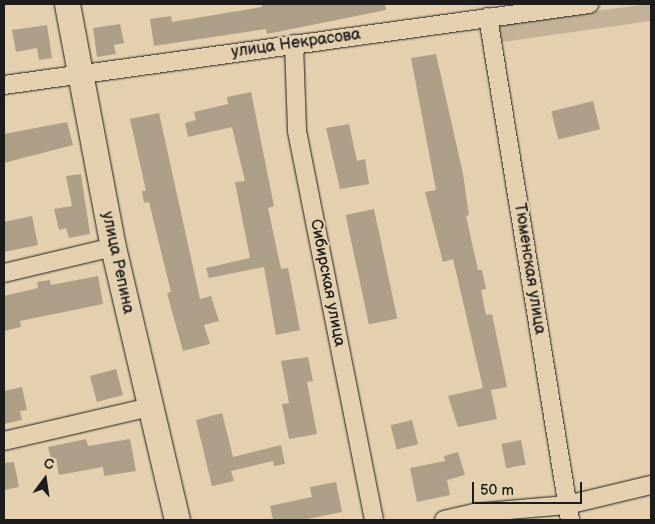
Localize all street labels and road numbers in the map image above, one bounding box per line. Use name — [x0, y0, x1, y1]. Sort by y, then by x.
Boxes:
street label: улица Некрасова — [230, 25, 362, 63]
street label: Тюменская улица — [509, 202, 549, 336]
street label: улица Репина — [97, 210, 137, 316]
street label: Сибирская улица — [305, 218, 349, 348]

